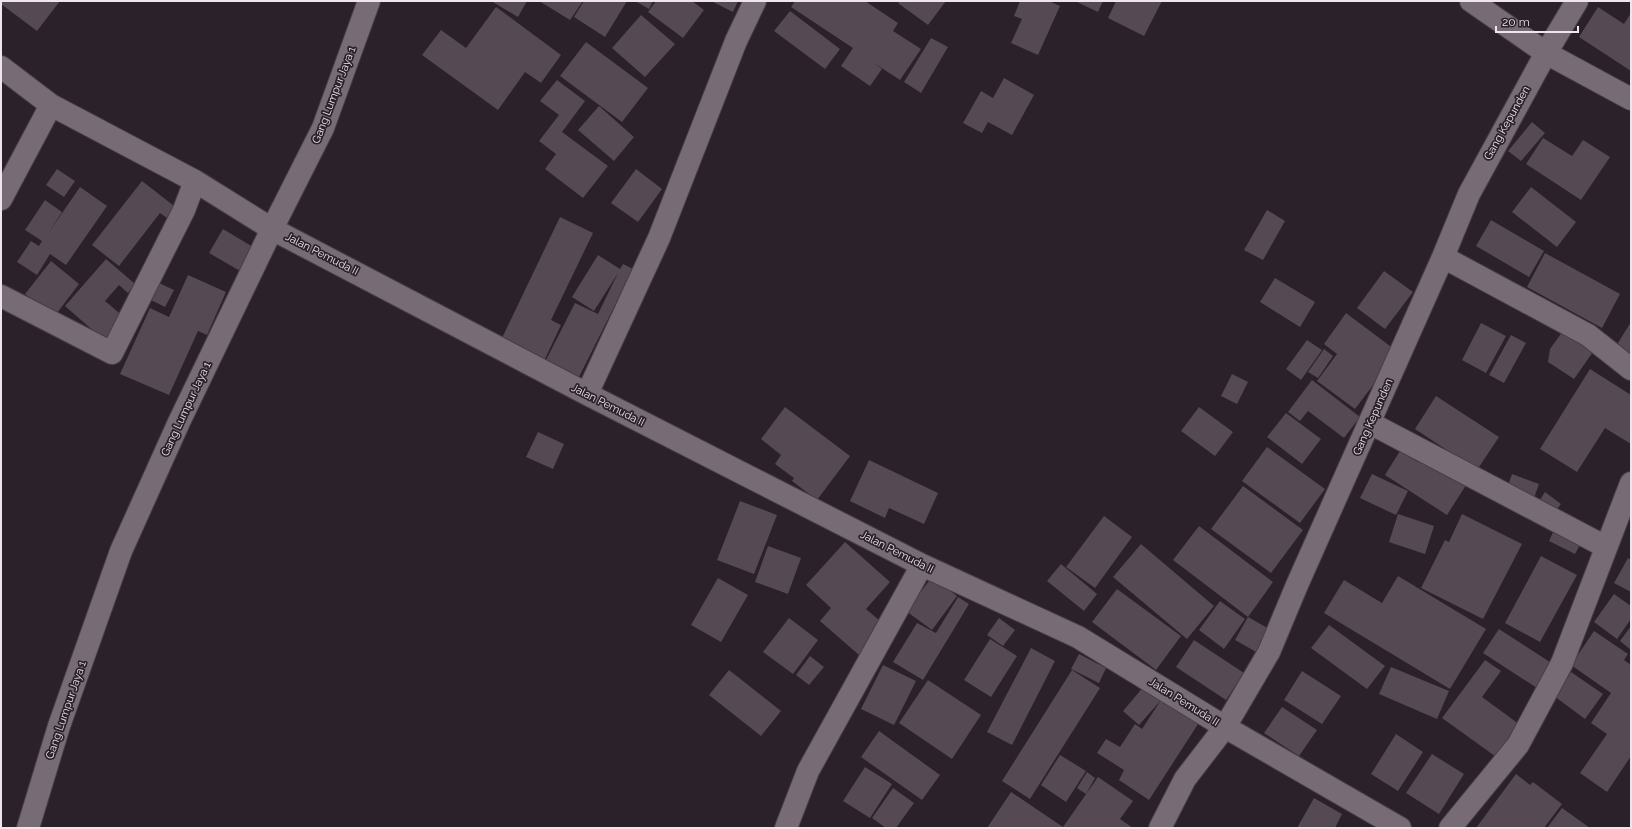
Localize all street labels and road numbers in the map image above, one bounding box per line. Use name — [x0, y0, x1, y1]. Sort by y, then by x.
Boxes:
street label: Gang Lumpur Jaya 1 — [310, 44, 359, 145]
street label: Gang Kepunden — [1481, 84, 1533, 162]
street label: Jalan Pemuda II — [283, 230, 361, 278]
street label: Gang Lumpur Jaya 1 — [158, 359, 214, 458]
street label: Gang Kepunden — [1350, 377, 1396, 457]
street label: Jalan Pemuda II — [569, 381, 647, 429]
street label: Jalan Pemuda II — [858, 528, 936, 576]
street label: Gang Lumpur Jaya 1 — [43, 659, 89, 761]
street label: Jalan Pemuda II — [1146, 675, 1222, 729]

